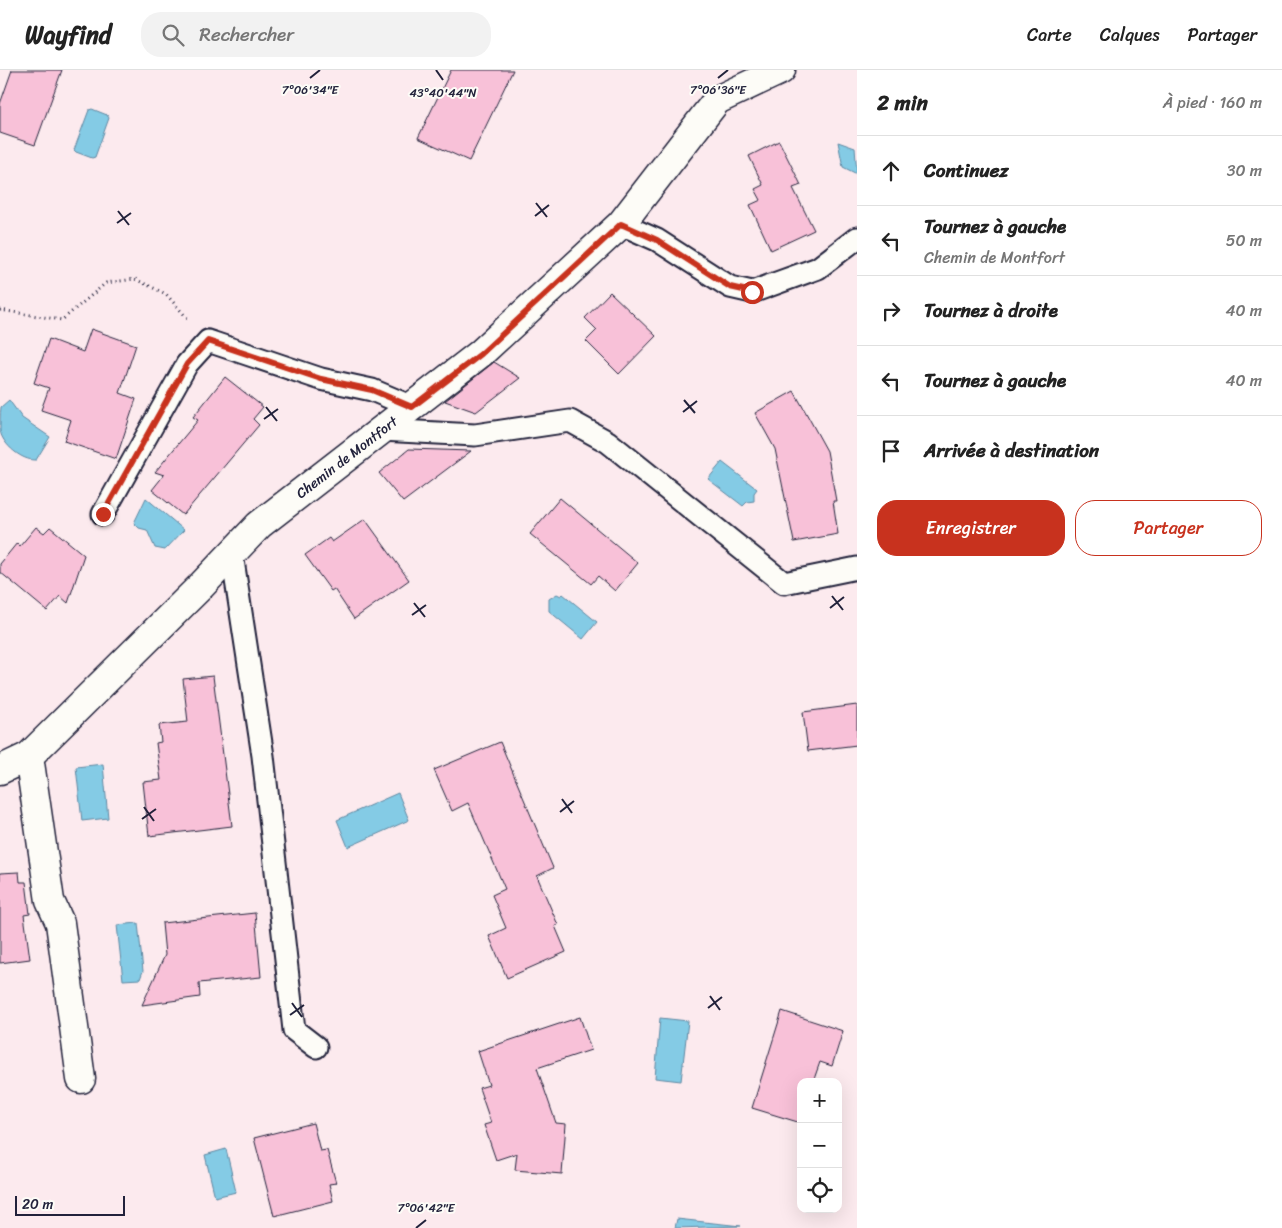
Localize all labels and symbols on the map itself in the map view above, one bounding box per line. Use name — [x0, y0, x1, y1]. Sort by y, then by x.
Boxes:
text: 7°06'34"E — [282, 79, 340, 101]
text: 7°06'36"E — [690, 79, 747, 101]
text: 43°40'44"N — [409, 82, 477, 104]
route start — [741, 281, 764, 304]
street label: Chemin de Montfort — [290, 409, 404, 505]
route end — [92, 503, 115, 526]
scale bar — [15, 1193, 125, 1216]
text: 7°06'42"E — [398, 1197, 456, 1219]

